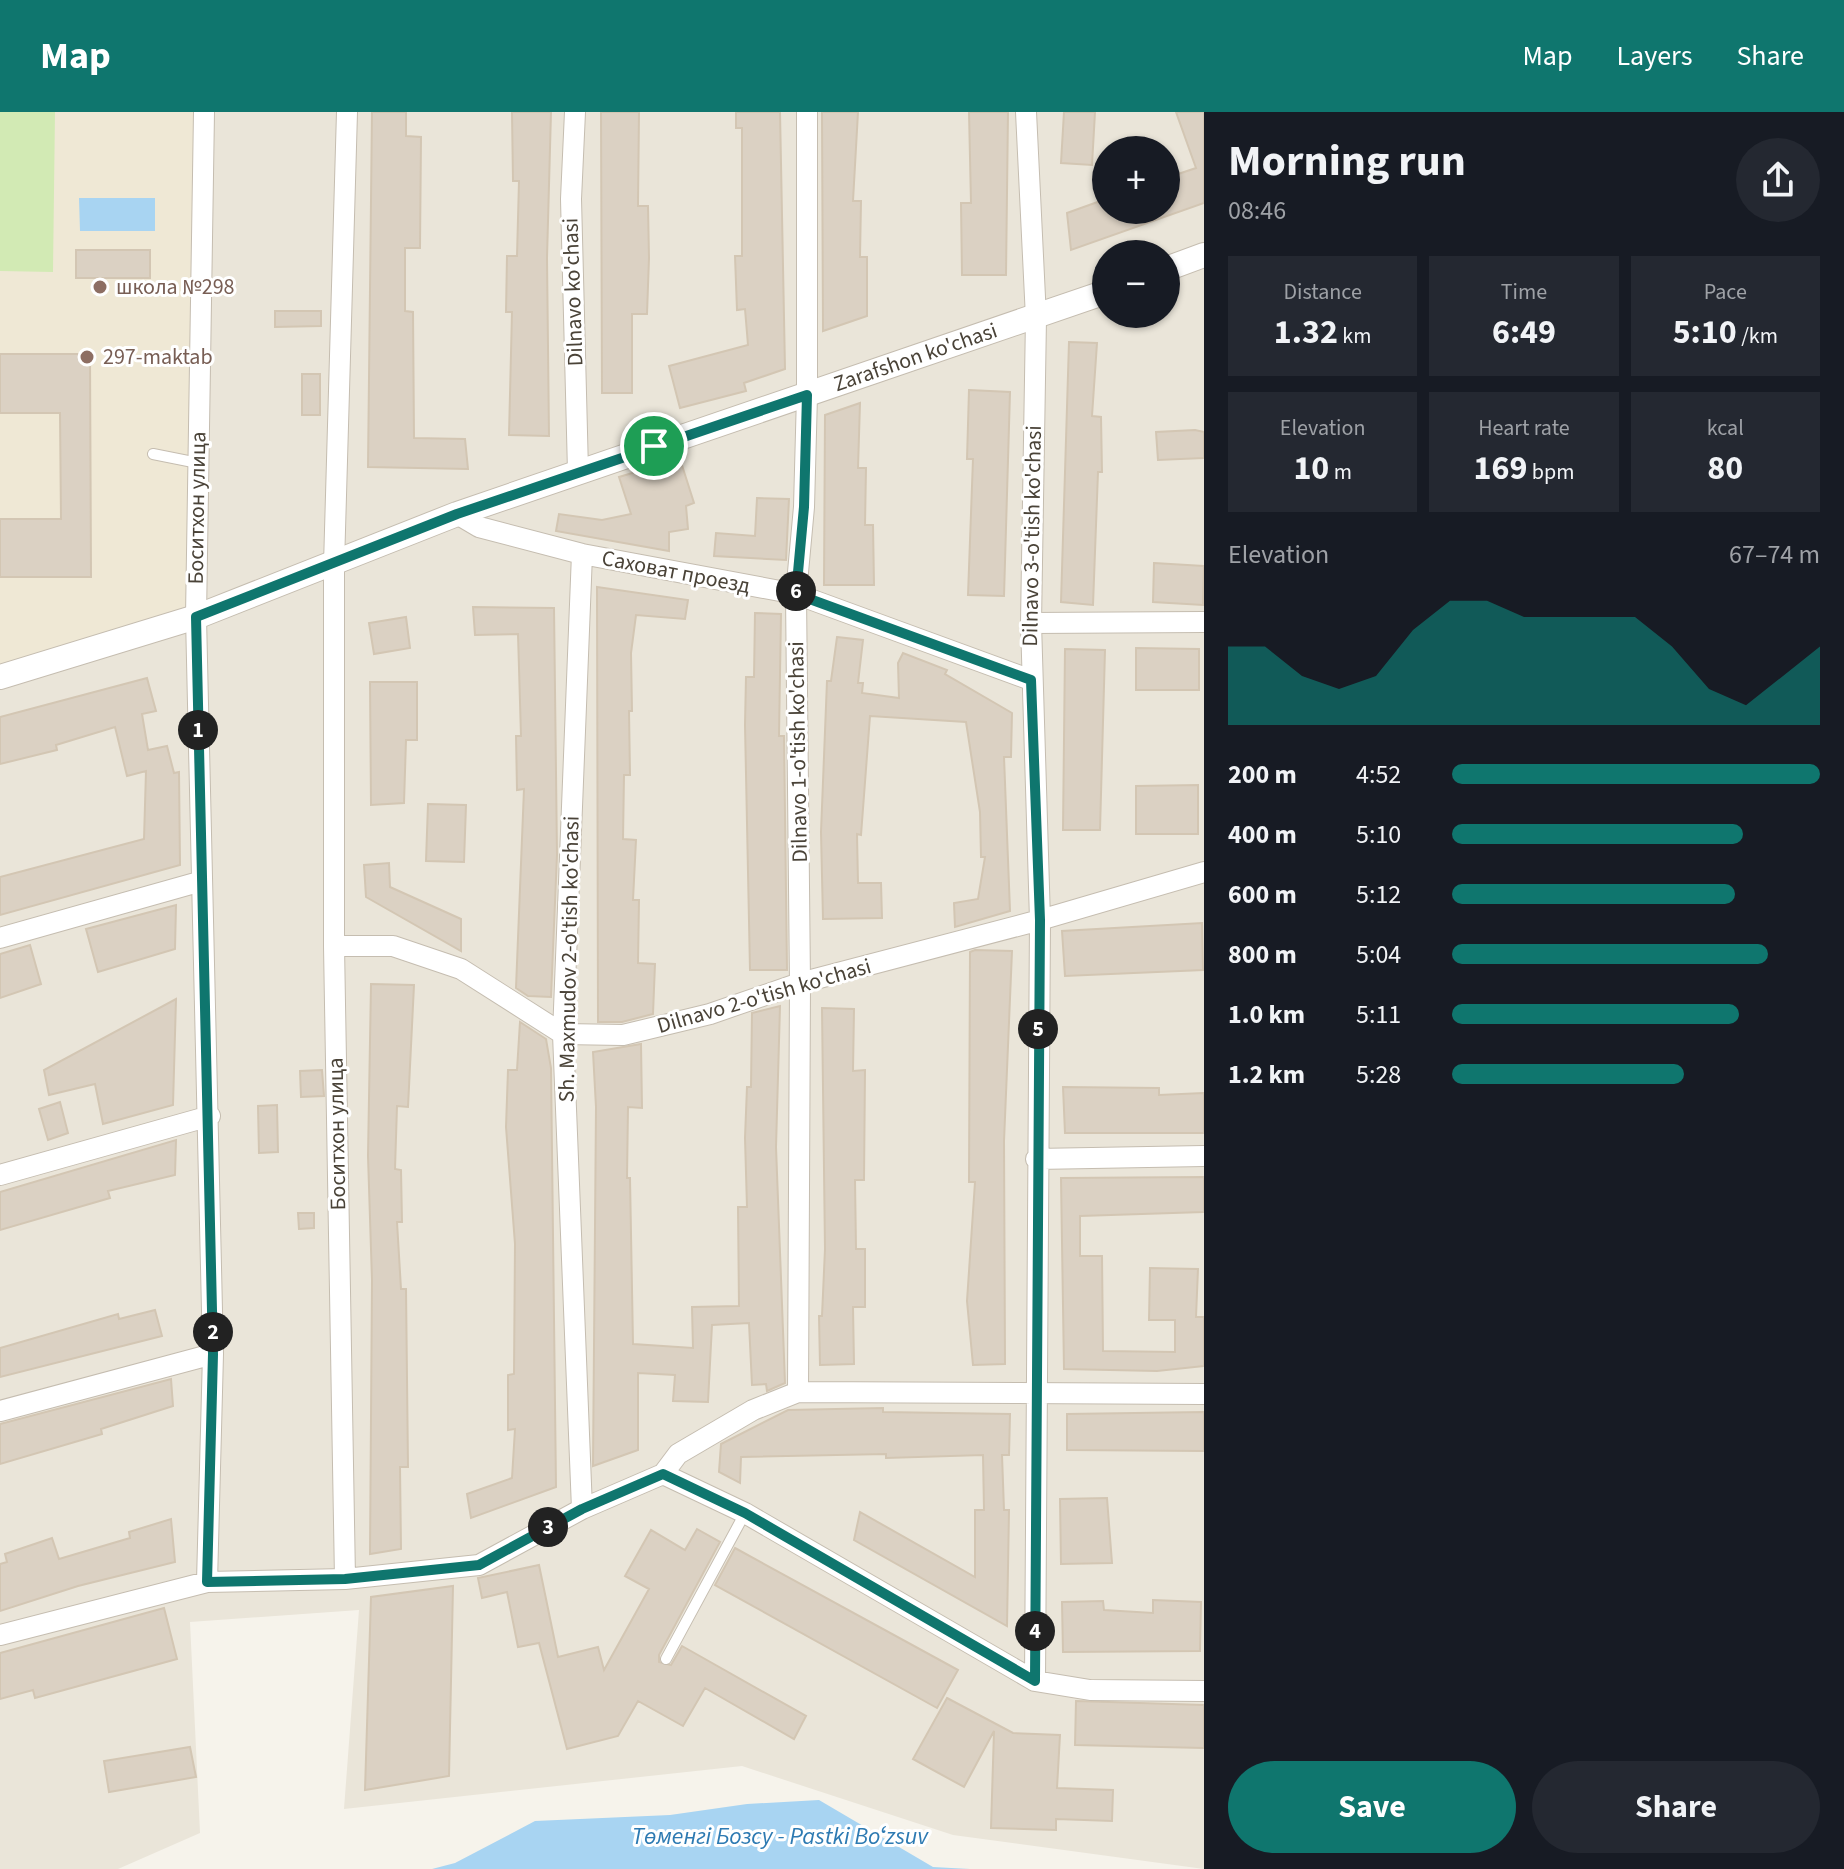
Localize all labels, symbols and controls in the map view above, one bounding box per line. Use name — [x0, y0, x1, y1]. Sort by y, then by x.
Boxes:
text: Map — [40, 29, 111, 83]
text: Map — [1522, 36, 1572, 76]
text: Layers — [1616, 36, 1692, 76]
text: Share — [1736, 36, 1804, 76]
text: Morning run — [1228, 130, 1466, 193]
map controls — [1092, 136, 1180, 328]
button: + — [1092, 136, 1180, 224]
button: share — [1736, 138, 1820, 222]
text: 08:46 — [1228, 192, 1286, 229]
street label: Dilnavo ko'chasi — [554, 217, 592, 367]
button: − — [1092, 240, 1180, 328]
place label: школа №298 — [116, 271, 235, 303]
text: Distance — [1284, 276, 1362, 308]
text: Time — [1501, 276, 1547, 308]
text: Pace — [1704, 276, 1747, 308]
marker: школа №298 — [91, 278, 109, 296]
text: 1.32 — [1274, 308, 1338, 357]
text: 6:49 — [1492, 308, 1556, 357]
text: 5:10 — [1673, 308, 1737, 357]
street label: Zarafshon ko'chasi — [829, 314, 1001, 400]
text: km — [1338, 320, 1371, 352]
text: /km — [1737, 320, 1778, 352]
place label: 297-maktab — [103, 341, 213, 373]
marker: 297-maktab — [78, 348, 96, 366]
pin — [620, 412, 688, 480]
text: Elevation — [1280, 412, 1366, 444]
text: Heart rate — [1478, 412, 1570, 444]
text: kcal — [1707, 412, 1744, 444]
icon: arrive — [632, 424, 676, 468]
street label: Dilnavo 3-o'tish ko'chasi — [1014, 425, 1050, 647]
street label: Боситхон улица — [180, 431, 214, 585]
text: 10 — [1293, 444, 1329, 493]
text: 169 — [1474, 444, 1527, 493]
text: 80 — [1707, 444, 1743, 493]
text: m — [1329, 456, 1352, 488]
text: bpm — [1527, 456, 1574, 488]
text: Elevation — [1228, 536, 1329, 573]
text: 67–74 m — [1729, 536, 1820, 573]
street label: Саховат проезд — [599, 542, 753, 602]
pin: 6 — [776, 571, 816, 611]
text: 6 — [790, 575, 802, 607]
street label: Dilnavo 1-o'tish ko'chasi — [780, 641, 816, 863]
pin: 1 — [178, 710, 218, 750]
text: 1 — [192, 714, 204, 746]
text: 200 m — [1228, 756, 1297, 793]
text: 4:52 — [1356, 756, 1401, 793]
street label: Sh. Maxmudov 2-o'tish ko'chasi — [551, 815, 587, 1103]
text: 400 m — [1228, 816, 1297, 853]
text: 5:10 — [1356, 816, 1401, 853]
text: 600 m — [1228, 876, 1297, 913]
text: 5:12 — [1356, 876, 1401, 913]
text: 800 m — [1228, 936, 1297, 973]
text: 5:04 — [1356, 936, 1401, 973]
street label: Dilnavo 2-o'tish ko'chasi — [653, 950, 875, 1042]
text: 1.0 km — [1228, 996, 1305, 1033]
text: 5:11 — [1356, 996, 1401, 1033]
pin: 5 — [1018, 1009, 1058, 1049]
text: 5 — [1032, 1013, 1044, 1045]
text: 1.2 km — [1228, 1056, 1305, 1093]
text: 5:28 — [1356, 1056, 1401, 1093]
street label: Боситхон улица — [320, 1057, 354, 1211]
pin: 2 — [193, 1312, 233, 1352]
text: 2 — [207, 1316, 219, 1348]
pin: 3 — [528, 1507, 568, 1547]
text: 3 — [542, 1511, 554, 1543]
pin: 4 — [1015, 1611, 1055, 1651]
text: 4 — [1029, 1615, 1041, 1647]
button: Save — [1228, 1761, 1516, 1853]
button: Share — [1532, 1761, 1820, 1853]
water label: Төменгі Бозсу - Pastki Boʻzsuv — [632, 1819, 929, 1854]

